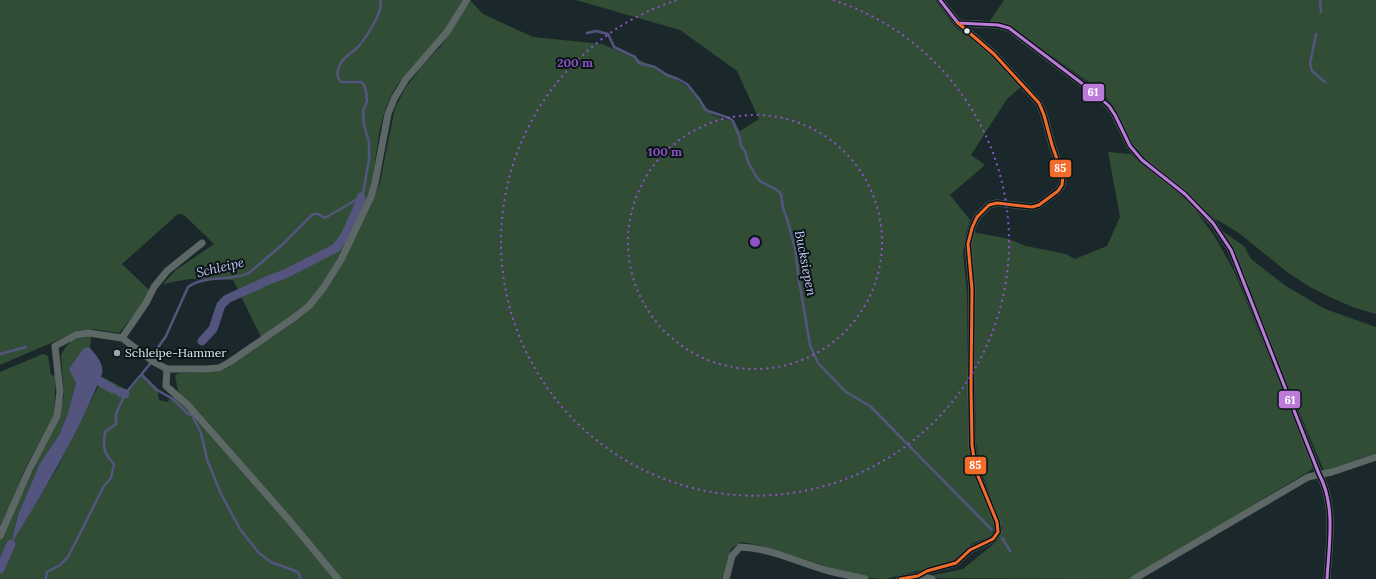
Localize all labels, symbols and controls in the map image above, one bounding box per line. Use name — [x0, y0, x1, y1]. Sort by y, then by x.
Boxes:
unlabelled marker — [962, 26, 972, 36]
text: 200 m — [557, 55, 593, 70]
line badge: 61 — [1082, 83, 1105, 102]
text: 61 — [1088, 85, 1099, 99]
text: 100 m — [648, 144, 682, 159]
line badge: 85 — [1049, 159, 1072, 178]
text: 85 — [1054, 161, 1066, 175]
water label: Bucksiepen — [791, 229, 820, 297]
centre of rings — [748, 235, 762, 249]
water label: Schleipe — [194, 254, 246, 281]
place label: Schleipe-Hammer — [125, 345, 227, 360]
marker: Schleipe-Hammer — [112, 348, 122, 358]
line badge: 61 — [1278, 390, 1301, 409]
text: 61 — [1285, 393, 1296, 407]
line badge: 85 — [964, 456, 987, 475]
text: 85 — [969, 458, 981, 472]

